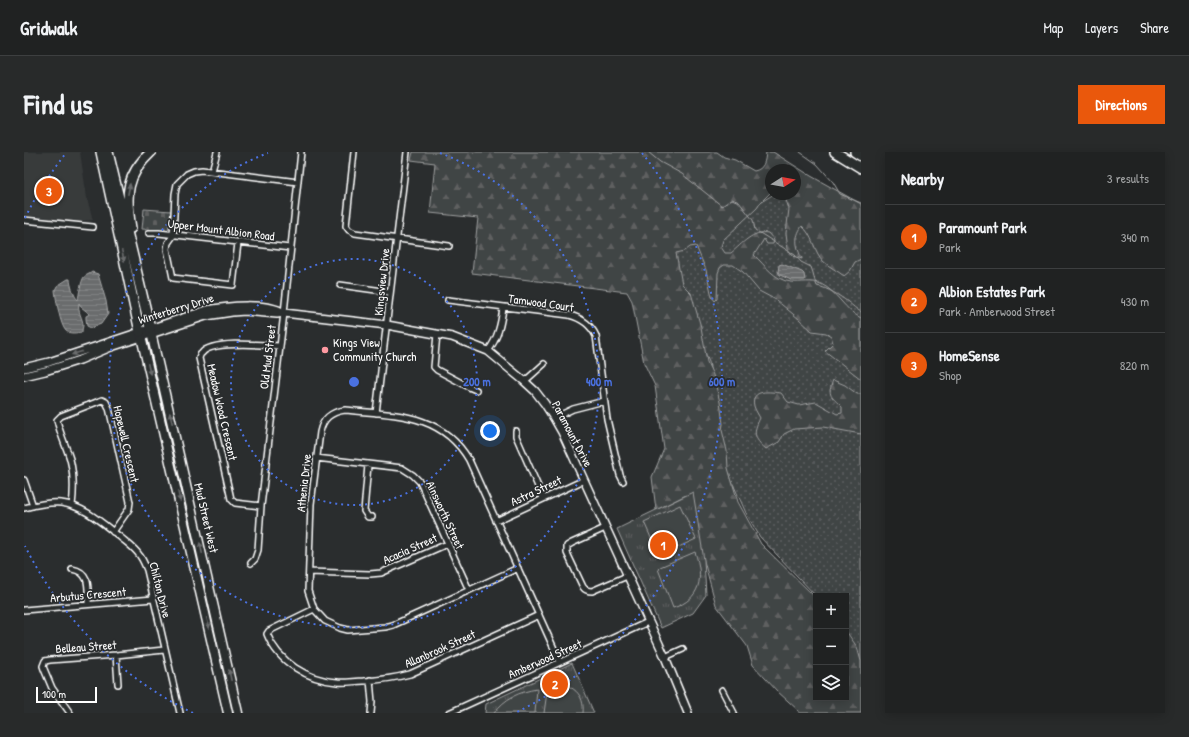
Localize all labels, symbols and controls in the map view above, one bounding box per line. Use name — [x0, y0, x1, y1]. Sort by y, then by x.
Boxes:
text: Gridwalk — [20, 15, 77, 41]
text: Map — [1043, 18, 1063, 37]
text: Layers — [1085, 18, 1118, 37]
text: Share — [1140, 18, 1169, 37]
text: Find us — [24, 85, 93, 123]
button: Directions — [1078, 85, 1165, 124]
north arrow — [765, 164, 801, 200]
text: Nearby — [901, 167, 944, 190]
text: 3 results — [1107, 169, 1149, 187]
pin: 3 — [36, 176, 62, 206]
one-way arrow — [127, 182, 133, 195]
street label: Upper Mount Albion Road — [167, 215, 276, 245]
text: Paramount Park — [939, 217, 1026, 238]
text: 1 — [912, 228, 916, 246]
text: 340 m — [1121, 228, 1149, 246]
text: Park — [939, 238, 961, 256]
street label: Kingsview Drive — [370, 247, 394, 316]
one-way arrow — [120, 250, 126, 262]
text: Albion Estates Park — [939, 281, 1045, 302]
street label: Winterberry Drive — [136, 289, 216, 328]
street label: Tamwood Court — [507, 289, 576, 316]
text: 2 — [911, 292, 917, 310]
text: 430 m — [1121, 292, 1149, 310]
text: Park · Amberwood Street — [939, 302, 1055, 320]
street label: Old Mud Street — [255, 323, 280, 390]
place label: Kings View Community Church — [333, 334, 416, 365]
marker: Kings View Community Church — [320, 345, 330, 355]
text: HomeSense — [939, 345, 1000, 366]
one-way arrow — [71, 350, 83, 356]
text: 3 — [911, 356, 917, 374]
text: 820 m — [1120, 356, 1149, 374]
street label: Meadow Wood Crescent — [203, 362, 242, 463]
one-way arrow — [147, 363, 153, 376]
text: Shop — [939, 366, 961, 384]
text: 200 m — [463, 373, 491, 390]
text: 400 m — [586, 373, 612, 390]
text: 600 m — [709, 373, 735, 390]
centre of rings — [347, 375, 361, 389]
street label: Paramount Drive — [548, 398, 597, 470]
street label: Hopewell Crescent — [109, 404, 144, 485]
one-way arrow — [167, 412, 173, 425]
your location — [480, 421, 500, 441]
street label: Athenia Drive — [292, 453, 315, 513]
street label: Astra Street — [507, 471, 565, 510]
street label: Ainsworth Street — [422, 478, 469, 552]
street label: Mud Street West — [190, 481, 223, 555]
one-way arrow — [176, 490, 182, 502]
street label: Acacia Street — [380, 529, 441, 568]
pin: 1 — [650, 530, 676, 560]
one-way arrow — [197, 542, 203, 554]
street label: Chilton Drive — [145, 560, 176, 620]
street label: Arbutus Crescent — [49, 583, 127, 606]
map controls — [813, 593, 849, 701]
button: + — [813, 593, 849, 629]
one-way arrow — [205, 617, 211, 629]
street label: Allanbrook Street — [402, 625, 479, 672]
button: − — [813, 629, 849, 665]
street label: Amberwood Street — [505, 634, 585, 682]
street label: Belleau Street — [55, 636, 118, 657]
button: layers — [813, 665, 849, 701]
one-way arrow — [226, 669, 232, 681]
pin: 2 — [542, 669, 568, 699]
scale bar — [36, 685, 97, 704]
text: 100 m — [42, 687, 66, 701]

